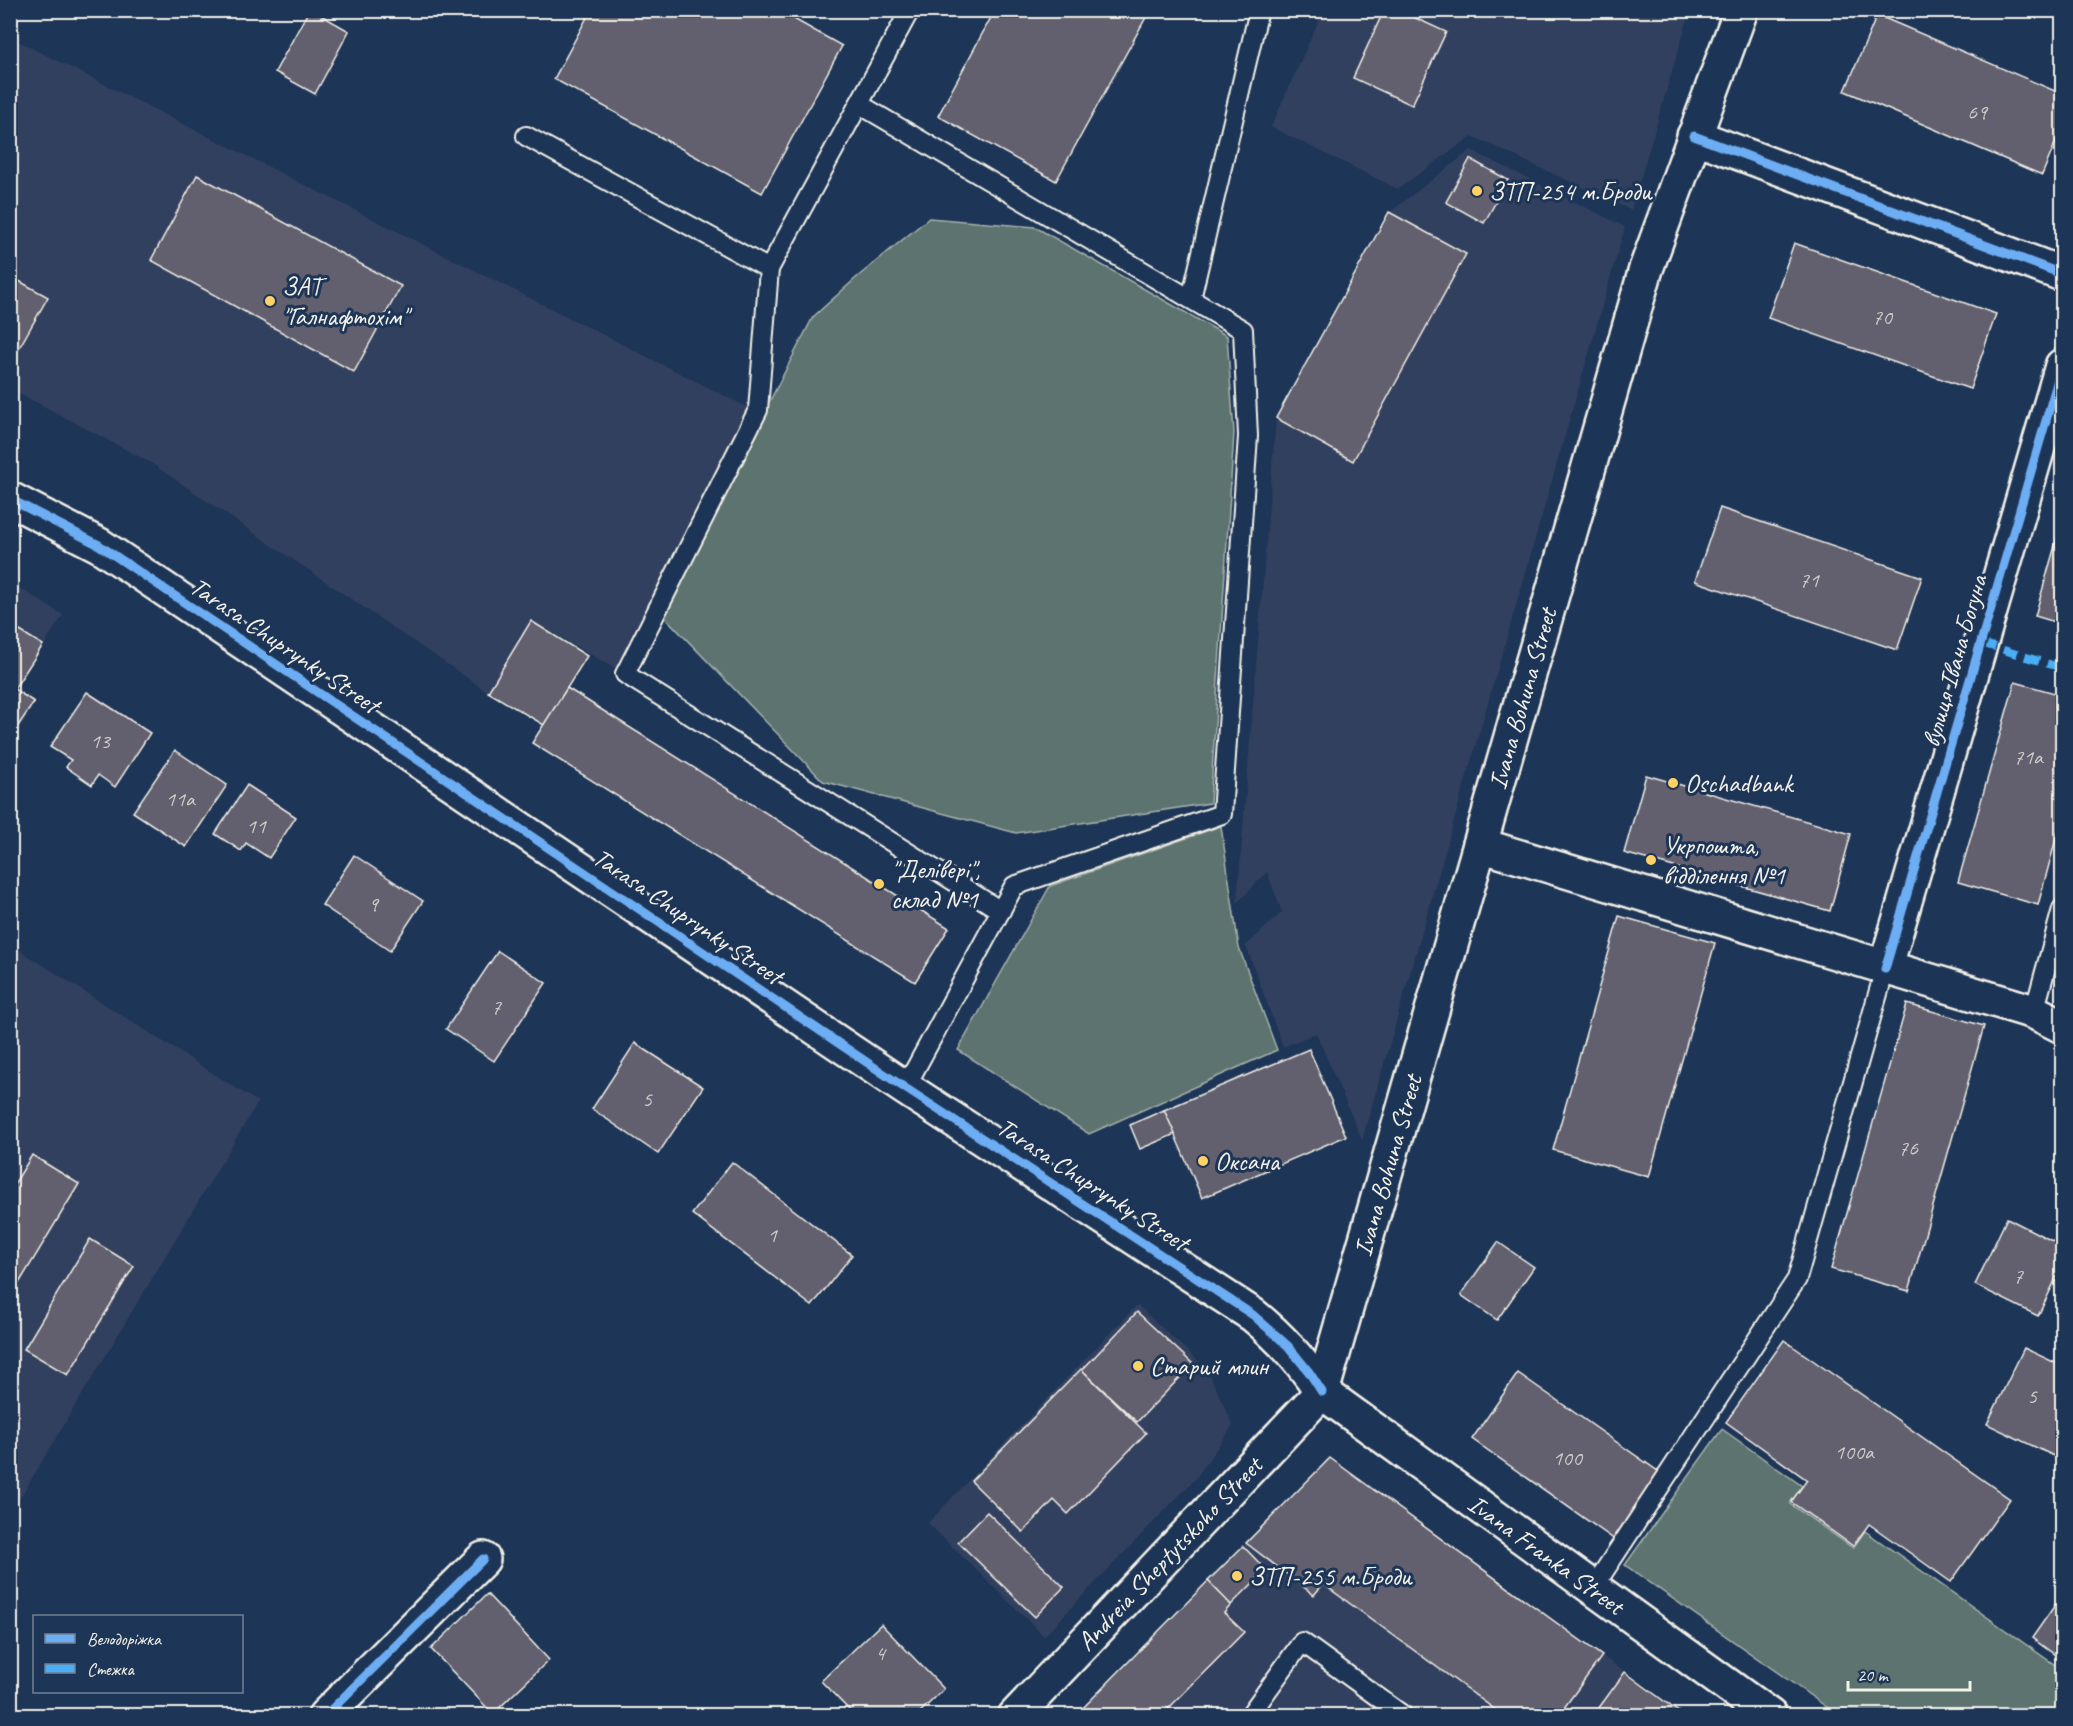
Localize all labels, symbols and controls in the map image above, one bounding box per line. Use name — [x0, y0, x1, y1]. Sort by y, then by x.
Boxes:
house number: 69 — [1967, 98, 1989, 126]
place label: ЗТП-254 м.Броди — [1489, 175, 1653, 208]
marker: ЗТП-254 м.Броди — [1470, 184, 1484, 198]
place label: ЗАТ "Галнафтохім" — [282, 270, 412, 333]
marker: ЗАТ "Галнафтохім" — [263, 294, 277, 308]
house number: 70 — [1872, 303, 1894, 331]
house number: 71 — [1799, 566, 1820, 594]
street label: Tarasa Chuprynky Street — [184, 570, 388, 723]
street label: вулиця Івана Богуна — [1914, 570, 1995, 751]
street label: Ivana Bohuna Street — [1481, 602, 1565, 793]
house number: 13 — [90, 727, 112, 755]
house number: 71а — [2013, 743, 2044, 771]
place label: Oschadbank — [1685, 767, 1795, 800]
marker: Oschadbank — [1666, 776, 1680, 790]
house number: 11а — [165, 785, 196, 813]
house number: 11 — [246, 812, 267, 840]
place label: Укрпошта, відділення №1 — [1663, 829, 1786, 892]
street label: Tarasa Chuprynky Street — [587, 841, 791, 994]
place label: "Делівері", склад №1 — [891, 853, 980, 916]
marker: Укрпошта, відділення №1 — [1644, 853, 1658, 867]
marker: "Делівері", склад №1 — [872, 877, 886, 891]
house number: 9 — [368, 890, 380, 918]
house number: 7 — [491, 993, 502, 1021]
street label: Ivana Bohuna Street — [1346, 1069, 1430, 1260]
house number: 5 — [642, 1085, 653, 1113]
street label: Tarasa Chuprynky Street — [991, 1110, 1197, 1260]
house number: 76 — [1898, 1134, 1919, 1162]
place label: Оксана — [1215, 1145, 1281, 1178]
marker: Оксана — [1196, 1154, 1210, 1168]
house number: 1 — [767, 1221, 778, 1249]
house number: 7 — [2013, 1262, 2024, 1290]
place label: Старий млин — [1150, 1350, 1270, 1383]
marker: Старий млин — [1131, 1359, 1145, 1373]
house number: 5 — [2027, 1382, 2038, 1410]
house number: 100а — [1834, 1438, 1875, 1466]
house number: 100 — [1552, 1444, 1584, 1472]
street label: Andreia Sheptytskoho Street — [1070, 1448, 1271, 1658]
street label: Ivana Franka Street — [1461, 1487, 1632, 1623]
place label: ЗТП-255 м.Броди — [1249, 1560, 1413, 1593]
marker: ЗТП-255 м.Броди — [1230, 1569, 1244, 1583]
legend — [33, 1615, 243, 1693]
text: Велодоріжка — [87, 1628, 162, 1650]
house number: 4 — [875, 1639, 887, 1667]
scale bar — [1848, 1654, 1970, 1692]
text: Стежка — [87, 1658, 135, 1680]
text: 20 m — [1857, 1664, 1890, 1686]

